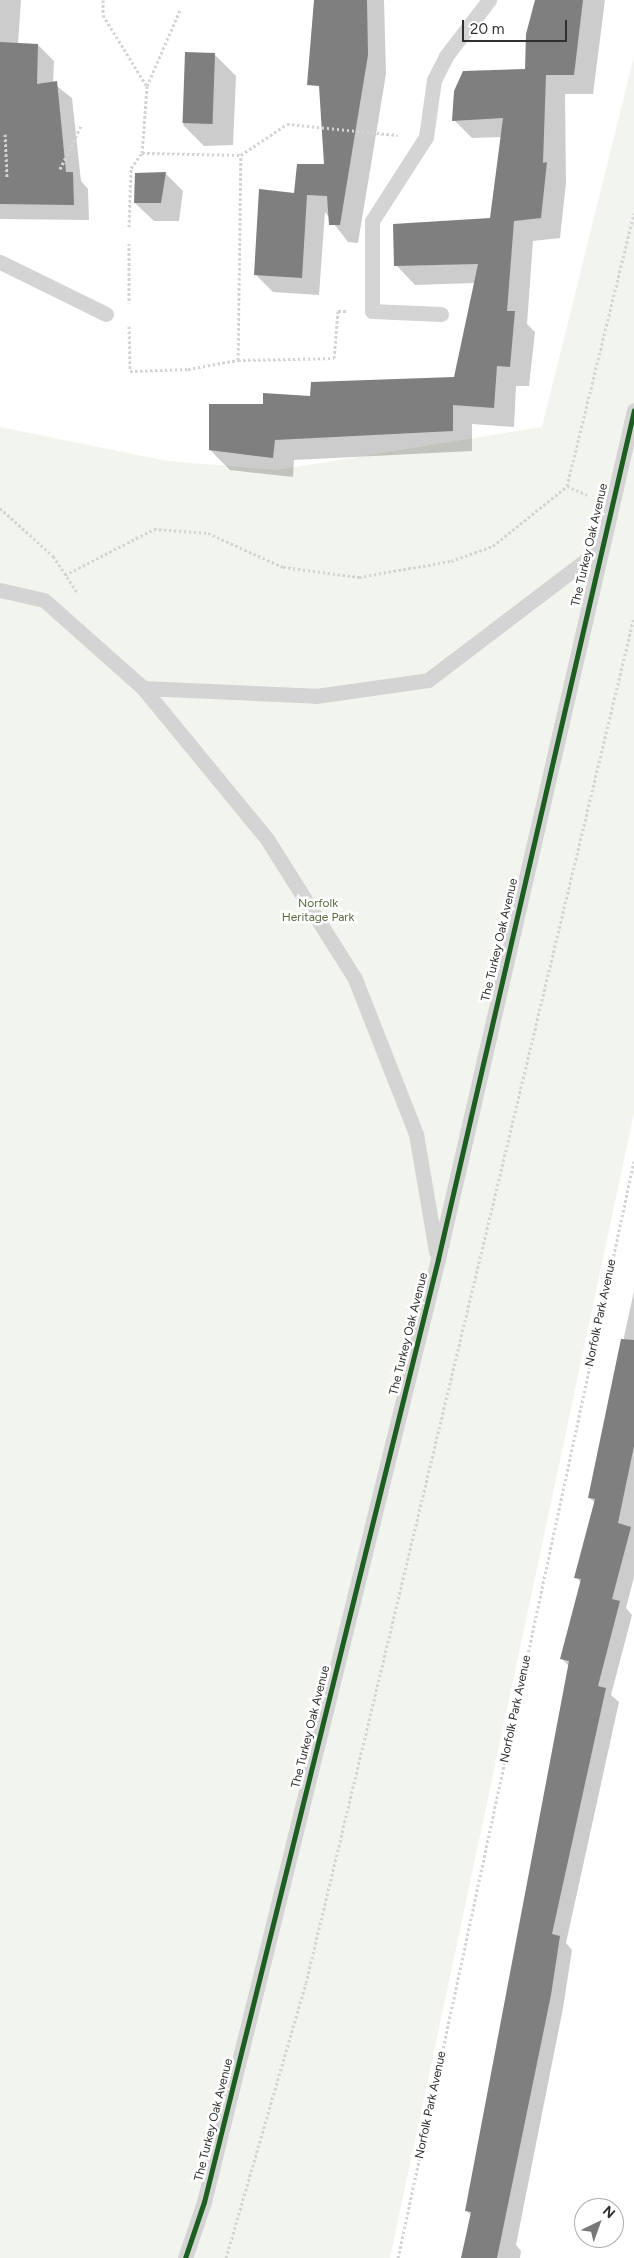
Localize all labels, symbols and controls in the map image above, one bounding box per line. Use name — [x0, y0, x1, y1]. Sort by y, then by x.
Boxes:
scale bar — [464, 10, 569, 42]
text: 20 m — [470, 20, 504, 38]
street label: The Turkey Oak Avenue — [569, 482, 611, 608]
street label: The Turkey Oak Avenue — [479, 877, 521, 1003]
park label: Norfolk Heritage Park — [282, 897, 354, 925]
street label: Norfolk Park Avenue — [583, 1258, 619, 1368]
street label: The Turkey Oak Avenue — [387, 1271, 431, 1397]
street label: Norfolk Park Avenue — [498, 1654, 534, 1764]
street label: The Turkey Oak Avenue — [289, 1664, 333, 1790]
street label: Norfolk Park Avenue — [413, 2050, 449, 2160]
street label: The Turkey Oak Avenue — [192, 2057, 236, 2183]
north arrow — [574, 2198, 624, 2248]
text: N — [599, 2202, 618, 2222]

